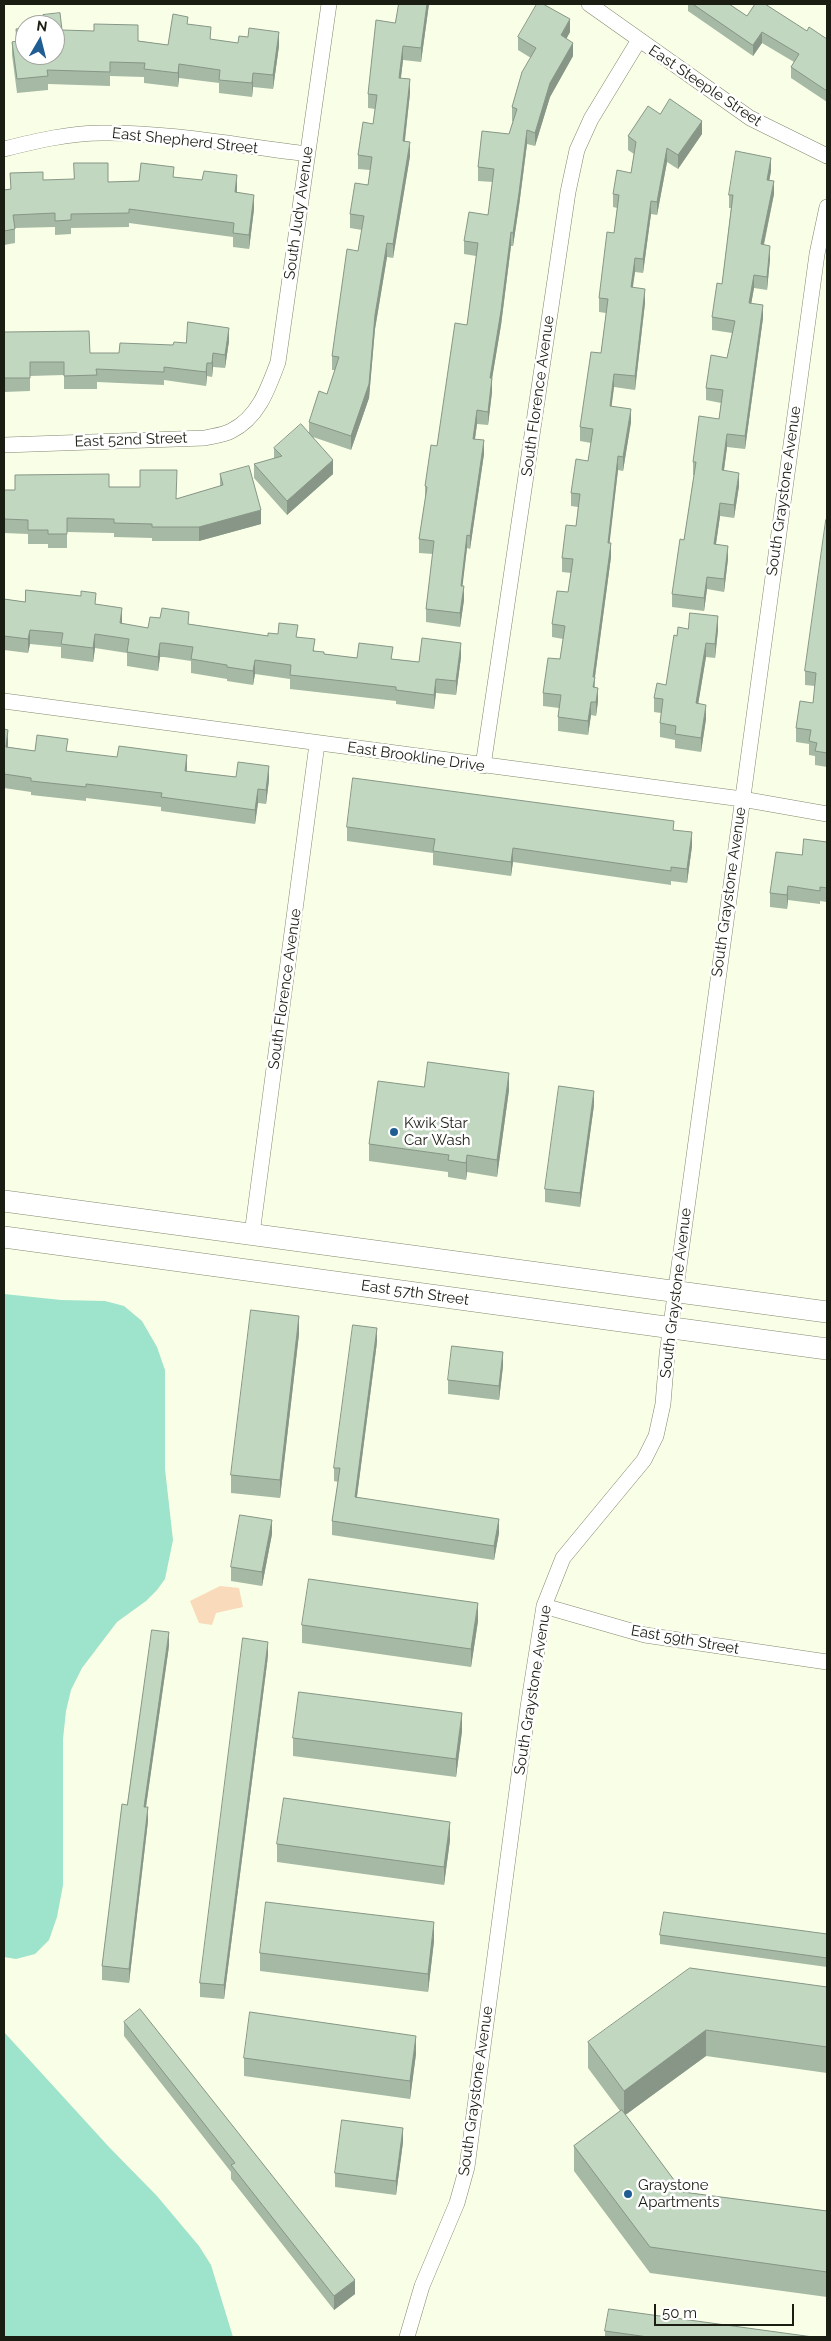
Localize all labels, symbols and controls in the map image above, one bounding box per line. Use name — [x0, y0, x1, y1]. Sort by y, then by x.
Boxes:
north arrow — [15, 15, 65, 65]
text: N — [36, 17, 48, 35]
street label: East Steeple Street — [645, 42, 765, 130]
street label: East Shepherd Street — [111, 124, 259, 158]
street label: South Judy Avenue — [281, 145, 317, 281]
street label: South Florence Avenue — [518, 314, 558, 478]
street label: South Graystone Avenue — [763, 405, 805, 577]
street label: East 52nd Street — [74, 429, 188, 451]
street label: East Brookline Drive — [346, 738, 486, 776]
street label: South Graystone Avenue — [708, 806, 750, 978]
street label: South Florence Avenue — [265, 907, 305, 1071]
place label: Kwik Star Car Wash — [404, 1114, 471, 1149]
marker: Kwik Star Car Wash — [388, 1126, 400, 1138]
street label: South Graystone Avenue — [657, 1207, 695, 1379]
street label: East 57th Street — [360, 1277, 470, 1309]
street label: South Graystone Avenue — [511, 1604, 555, 1776]
street label: East 59th Street — [630, 1622, 740, 1658]
street label: South Graystone Avenue — [455, 2005, 497, 2177]
place label: Graystone Apartments — [638, 2176, 719, 2211]
marker: Graystone Apartments — [622, 2188, 634, 2200]
scale bar — [656, 2294, 796, 2326]
text: 50 m — [662, 2304, 697, 2322]

